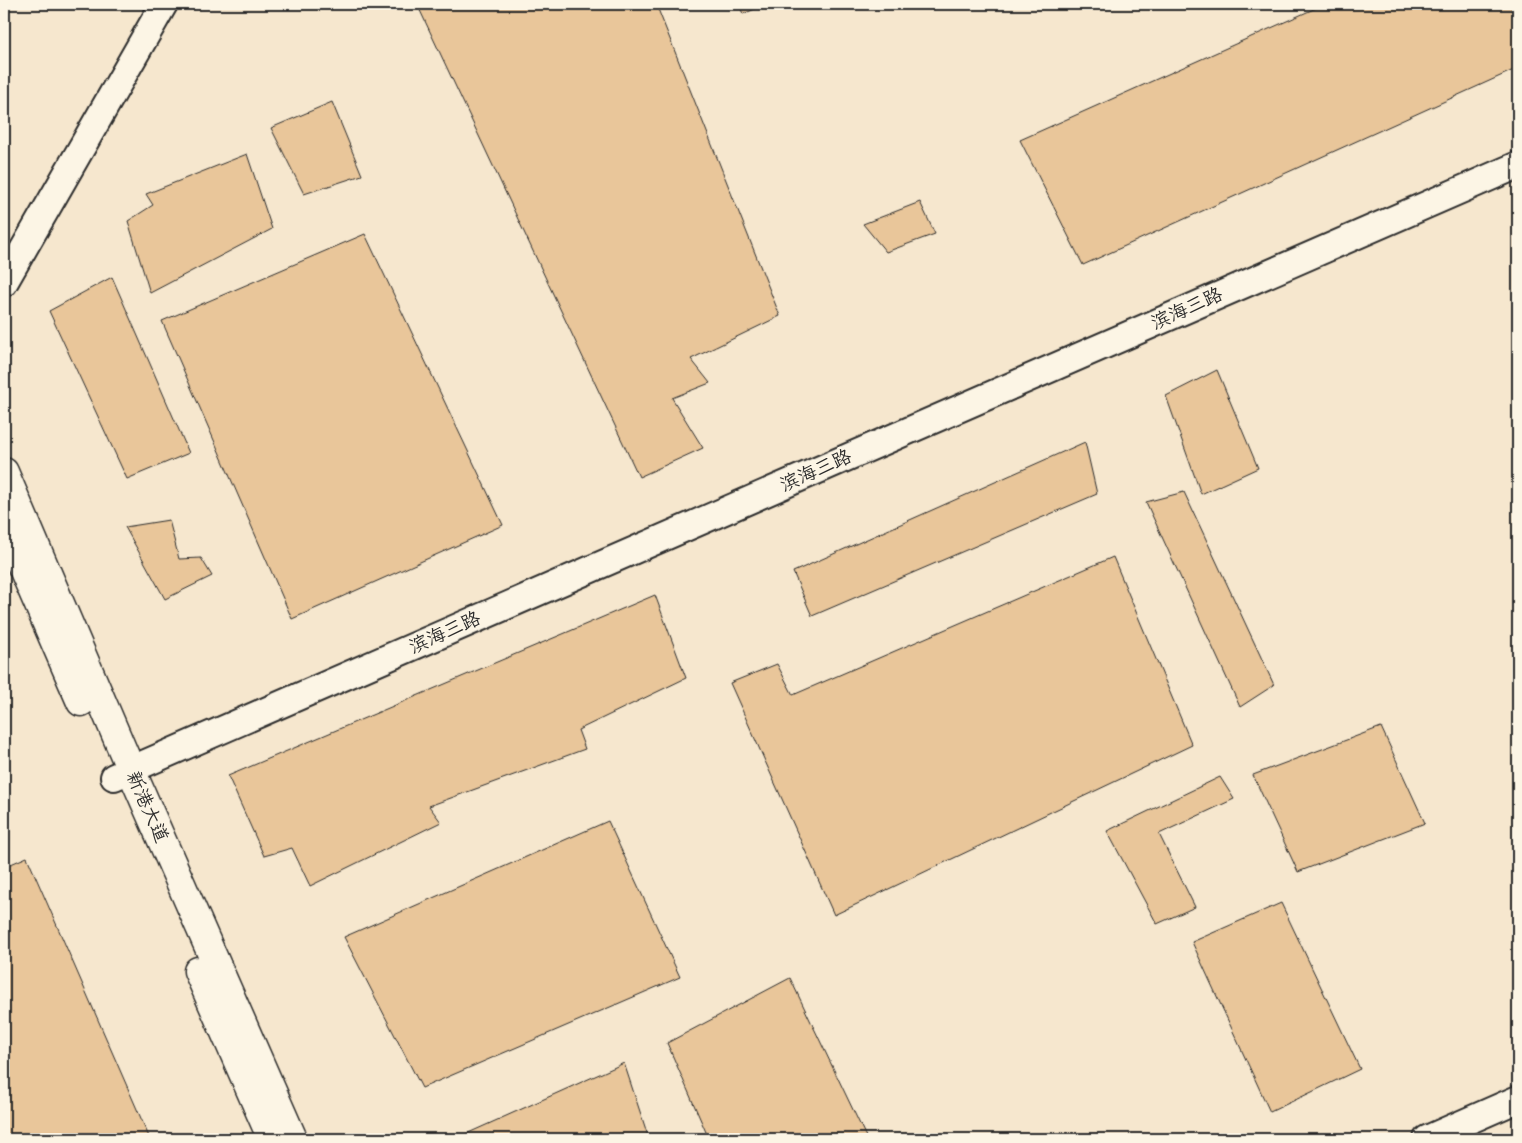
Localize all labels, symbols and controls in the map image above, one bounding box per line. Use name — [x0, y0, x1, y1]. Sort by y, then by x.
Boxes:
street label: 滨海三路 — [1147, 281, 1227, 337]
street label: 滨海三路 — [776, 443, 856, 499]
street label: 滨海三路 — [405, 605, 485, 661]
street label: 新港大道 — [119, 767, 175, 847]

